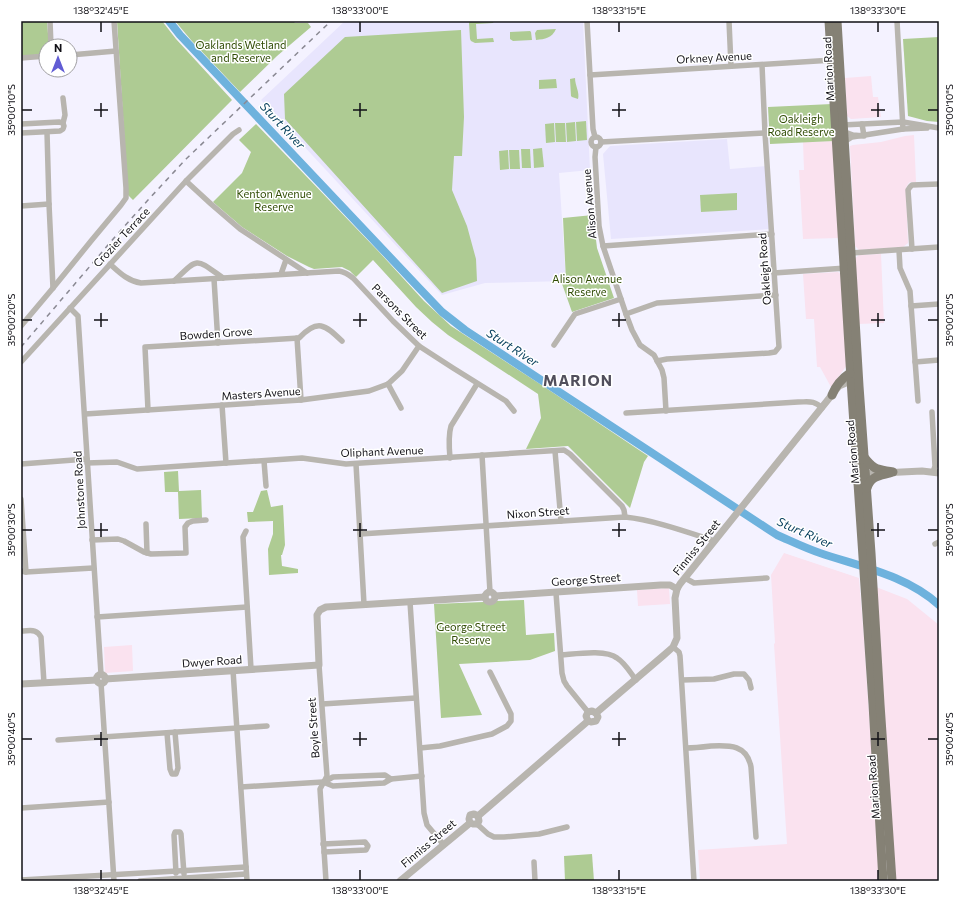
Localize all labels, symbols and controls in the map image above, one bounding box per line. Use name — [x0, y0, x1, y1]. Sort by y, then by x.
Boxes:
text: 138°32'45"E — [73, 4, 129, 16]
text: 138°33'00"E — [332, 4, 388, 16]
text: 138°33'15"E — [592, 4, 646, 16]
text: 138°33'30"E — [850, 4, 906, 16]
street label: Marion Road — [820, 37, 836, 101]
north arrow — [38, 38, 78, 78]
park label: Oaklands Wetland and Reserve — [196, 38, 286, 64]
text: N — [54, 41, 62, 54]
street label: Orkney Avenue — [676, 49, 752, 65]
text: 35°00'10"S — [5, 84, 17, 136]
text: 35°00'10"S — [943, 84, 955, 136]
water label: Sturt River — [258, 99, 309, 152]
park label: Oakleigh Road Reserve — [767, 112, 835, 138]
street label: Alison Avenue — [579, 168, 599, 239]
park label: Kenton Avenue Reserve — [236, 187, 312, 213]
street label: Crozier Terrace — [90, 204, 152, 269]
street label: Oakleigh Road — [755, 233, 773, 305]
park label: Alison Avenue Reserve — [552, 272, 622, 298]
street label: Parsons Street — [370, 281, 431, 342]
text: 35°00'20"S — [5, 293, 17, 346]
text: 35°00'20"S — [943, 293, 955, 346]
street label: Bowden Grove — [179, 324, 253, 342]
water label: Sturt River — [485, 325, 542, 370]
district label: MARION — [543, 371, 613, 389]
street label: Masters Avenue — [221, 384, 301, 402]
street label: Marion Road — [843, 420, 861, 484]
street label: Oliphant Avenue — [340, 443, 424, 459]
street label: Johnstone Road — [70, 451, 89, 529]
text: 35°00'30"S — [5, 503, 17, 557]
street label: Nixon Street — [506, 503, 570, 521]
text: 35°00'30"S — [943, 503, 955, 557]
water label: Sturt River — [775, 514, 836, 551]
street label: Finniss Street — [670, 516, 723, 577]
street label: George Street — [551, 570, 622, 588]
park label: George Street Reserve — [436, 620, 506, 646]
street label: Dwyer Road — [181, 652, 243, 670]
street label: Boyle Street — [304, 697, 322, 759]
text: 35°00'40"S — [5, 712, 17, 766]
text: 35°00'40"S — [943, 712, 955, 766]
street label: Marion Road — [864, 755, 882, 819]
street label: Finniss Street — [398, 816, 459, 870]
text: 138°32'45"E — [73, 884, 129, 896]
text: 138°33'00"E — [332, 884, 388, 896]
text: 138°33'15"E — [592, 884, 646, 896]
text: 138°33'30"E — [850, 884, 906, 896]

